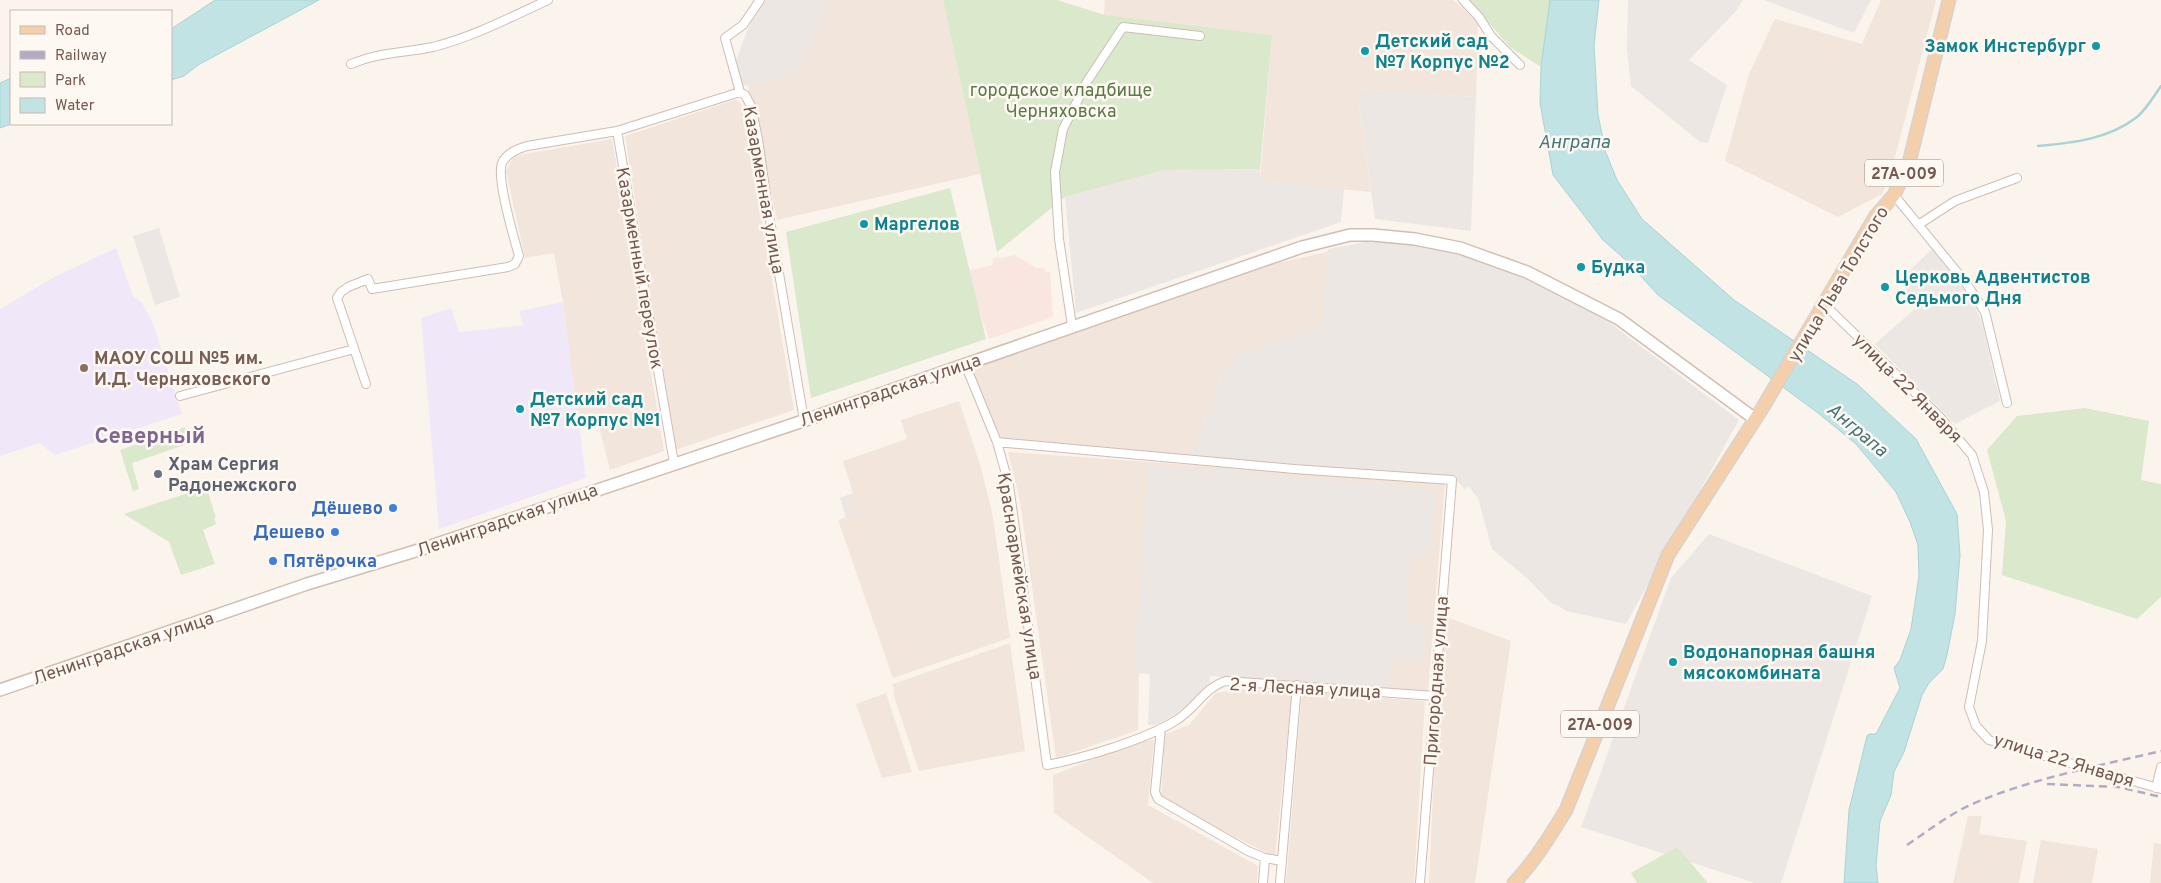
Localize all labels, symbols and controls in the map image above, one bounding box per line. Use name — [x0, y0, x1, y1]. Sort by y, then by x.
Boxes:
legend — [10, 10, 172, 125]
text: Road — [55, 22, 90, 41]
place label: Детский сад №7 Корпус №2 — [1375, 31, 1510, 75]
place label: Замок Инстербург — [1924, 36, 2086, 59]
marker: Замок Инстербург — [2090, 40, 2102, 52]
marker: Детский сад №7 Корпус №2 — [1359, 45, 1371, 57]
text: Railway — [55, 47, 107, 66]
text: Park — [55, 72, 86, 91]
park label: городское кладбище Черняховска — [970, 80, 1152, 124]
text: Water — [55, 97, 95, 116]
street label: Казарменная улица — [736, 105, 789, 276]
water label: Анграпа — [1538, 131, 1610, 155]
road number: 27А-009 — [1865, 160, 1943, 187]
street label: Казарменный переулок — [609, 166, 668, 371]
street label: улица Льва Толстого — [1784, 203, 1895, 367]
place label: Маргелов — [874, 214, 960, 237]
marker: Маргелов — [858, 218, 870, 230]
place label: Будка — [1591, 257, 1645, 280]
marker: Будка — [1575, 261, 1587, 273]
place label: Церковь Адвентистов Седьмого Дня — [1895, 267, 2091, 311]
marker: Церковь Адвентистов Седьмого Дня — [1879, 281, 1891, 293]
street label: улица 22 Января — [1847, 329, 1967, 449]
place label: МАОУ СОШ №5 им. И.Д. Черняховского — [94, 348, 271, 392]
street label: Ленинградская улица — [797, 350, 984, 433]
marker: МАОУ СОШ №5 им. И.Д. Черняховского — [78, 362, 90, 374]
place label: Детский сад №7 Корпус №1 — [530, 389, 661, 433]
water label: Анграпа — [1821, 398, 1892, 463]
marker: Детский сад №7 Корпус №1 — [514, 403, 526, 415]
district label: Северный — [95, 424, 205, 451]
place label: Храм Сергия Радонежского — [168, 454, 297, 498]
marker: Храм Сергия Радонежского — [152, 468, 164, 480]
street label: Красноармейская улица — [991, 471, 1046, 681]
street label: Ленинградская улица — [414, 480, 601, 563]
place label: Дёшево — [311, 498, 383, 521]
marker: Дёшево — [387, 502, 399, 514]
place label: Дешево — [253, 522, 325, 545]
marker: Дешево — [329, 526, 341, 538]
place label: Пятёрочка — [283, 551, 377, 574]
marker: Пятёрочка — [267, 555, 279, 567]
street label: Пригородная улица — [1420, 596, 1455, 767]
street label: Ленинградская улица — [30, 608, 217, 691]
place label: Водонапорная башня мясокомбината — [1683, 642, 1875, 686]
marker: Водонапорная башня мясокомбината — [1667, 656, 1679, 668]
street label: 2-я Лесная улица — [1229, 674, 1381, 705]
road number: 27А-009 — [1561, 711, 1639, 738]
street label: улица 22 Января — [1991, 729, 2137, 794]

